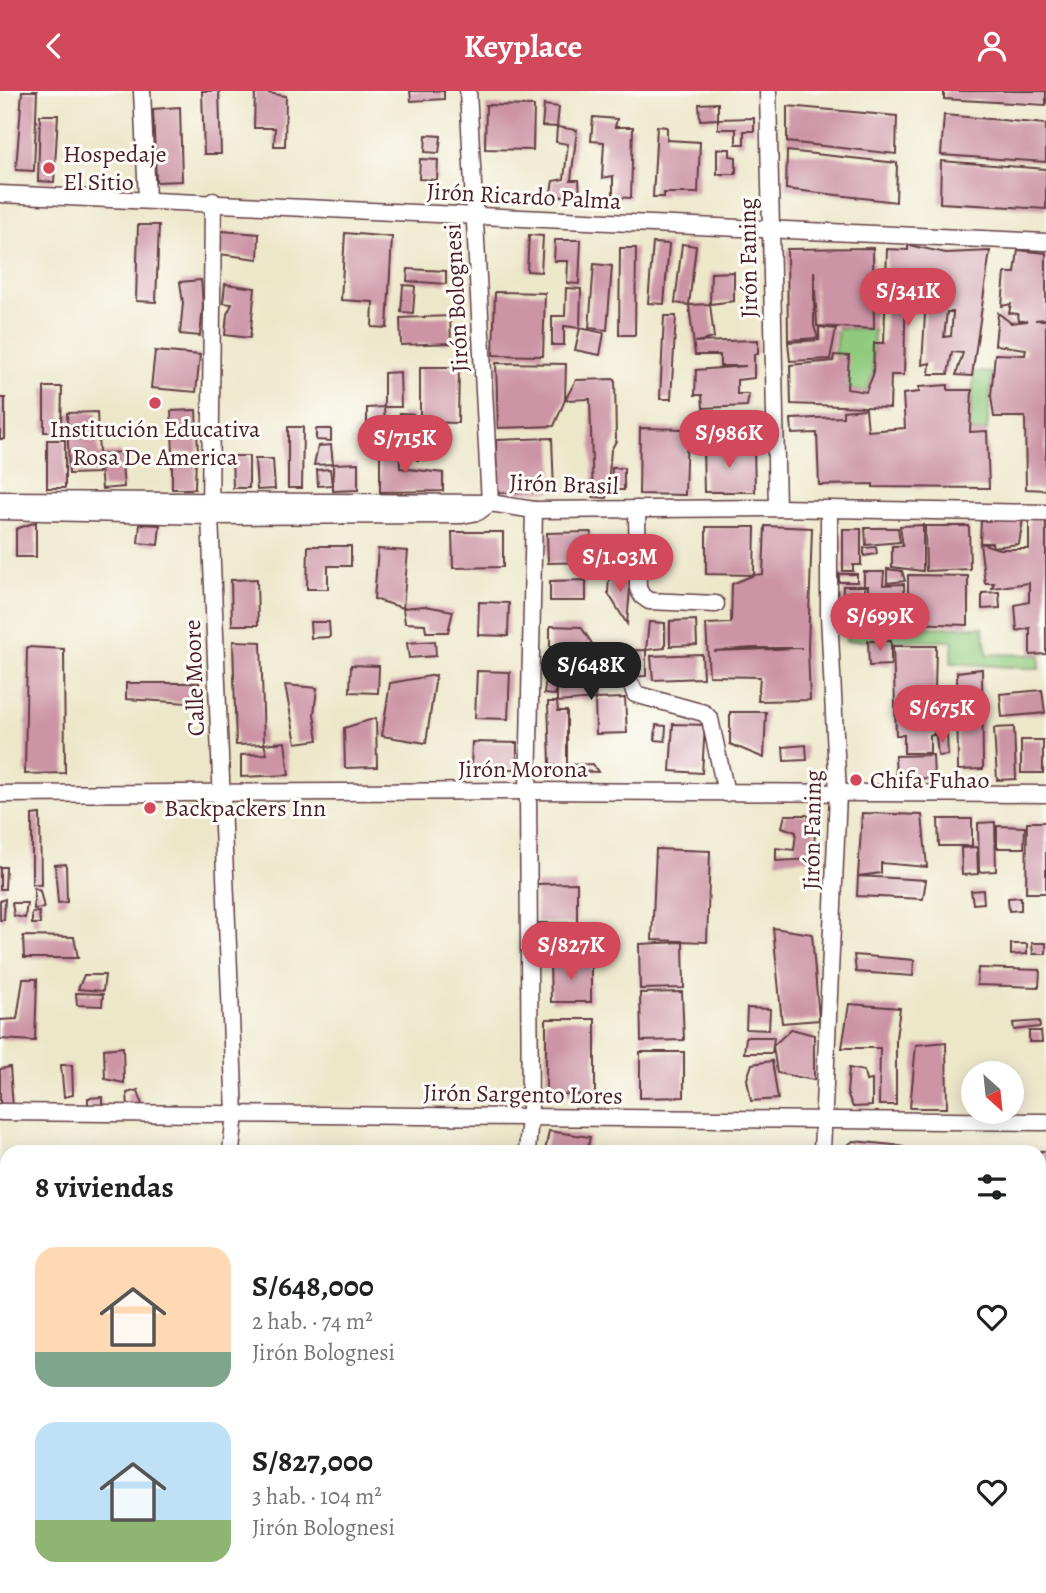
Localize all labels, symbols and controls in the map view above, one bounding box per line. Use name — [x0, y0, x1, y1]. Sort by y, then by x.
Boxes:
text: Keyplace — [464, 24, 582, 68]
icon: back — [35, 27, 73, 65]
icon: person — [973, 27, 1011, 65]
place label: Hospedaje El Sitio — [63, 138, 166, 198]
marker: Hospedaje El Sitio — [41, 160, 57, 176]
street label: Jirón Ricardo Palma — [426, 175, 623, 217]
street label: Jirón Faning — [731, 197, 765, 319]
street label: Jirón Bolognesi — [436, 223, 476, 373]
pin: S/341K — [851, 268, 965, 328]
text: S/341K — [876, 275, 940, 306]
marker: Institución Educativa Rosa De America — [147, 395, 163, 411]
pin: S/986K — [672, 411, 786, 470]
place label: Institución Educativa Rosa De America — [50, 413, 261, 473]
pin: S/715K — [348, 415, 462, 475]
text: S/986K — [695, 417, 763, 448]
text: S/715K — [374, 422, 436, 453]
street label: Jirón Brasil — [509, 466, 619, 502]
pin: S/1.03M — [555, 535, 685, 594]
text: S/1.03M — [582, 541, 658, 572]
pin: S/699K — [823, 594, 937, 653]
text: S/699K — [846, 600, 914, 631]
street label: Calle Moore — [176, 619, 212, 737]
pin: S/648K — [534, 643, 648, 702]
text: S/648K — [557, 649, 625, 680]
pin: S/675K — [885, 685, 999, 745]
text: S/675K — [909, 692, 975, 723]
street label: Jirón Morona — [458, 753, 589, 785]
place label: Chifa Fuhao — [870, 764, 989, 796]
street label: Jirón Faning — [795, 769, 829, 891]
marker: Chifa Fuhao — [848, 772, 864, 788]
place label: Backpackers Inn — [164, 792, 326, 824]
marker: Backpackers Inn — [142, 800, 158, 816]
pin: S/827K — [514, 923, 628, 982]
text: S/827K — [537, 929, 605, 960]
north arrow — [961, 1061, 1024, 1123]
map controls — [961, 1061, 1024, 1124]
street label: Jirón Sargento Lores — [423, 1076, 623, 1112]
text: 8 viviendas — [35, 1167, 174, 1207]
icon: filters — [973, 1168, 1011, 1206]
text: S/648,000 — [252, 1266, 374, 1306]
icon: home — [91, 1275, 175, 1359]
icon: heart — [973, 1298, 1011, 1336]
text: 2 hab. · 74 m² — [252, 1306, 373, 1337]
text: Jirón Bolognesi — [252, 1337, 395, 1368]
text: S/827,000 — [252, 1441, 373, 1481]
icon: home — [91, 1450, 175, 1534]
icon: heart — [973, 1473, 1011, 1511]
text: 3 hab. · 104 m² — [252, 1481, 382, 1512]
text: Jirón Bolognesi — [252, 1512, 395, 1543]

